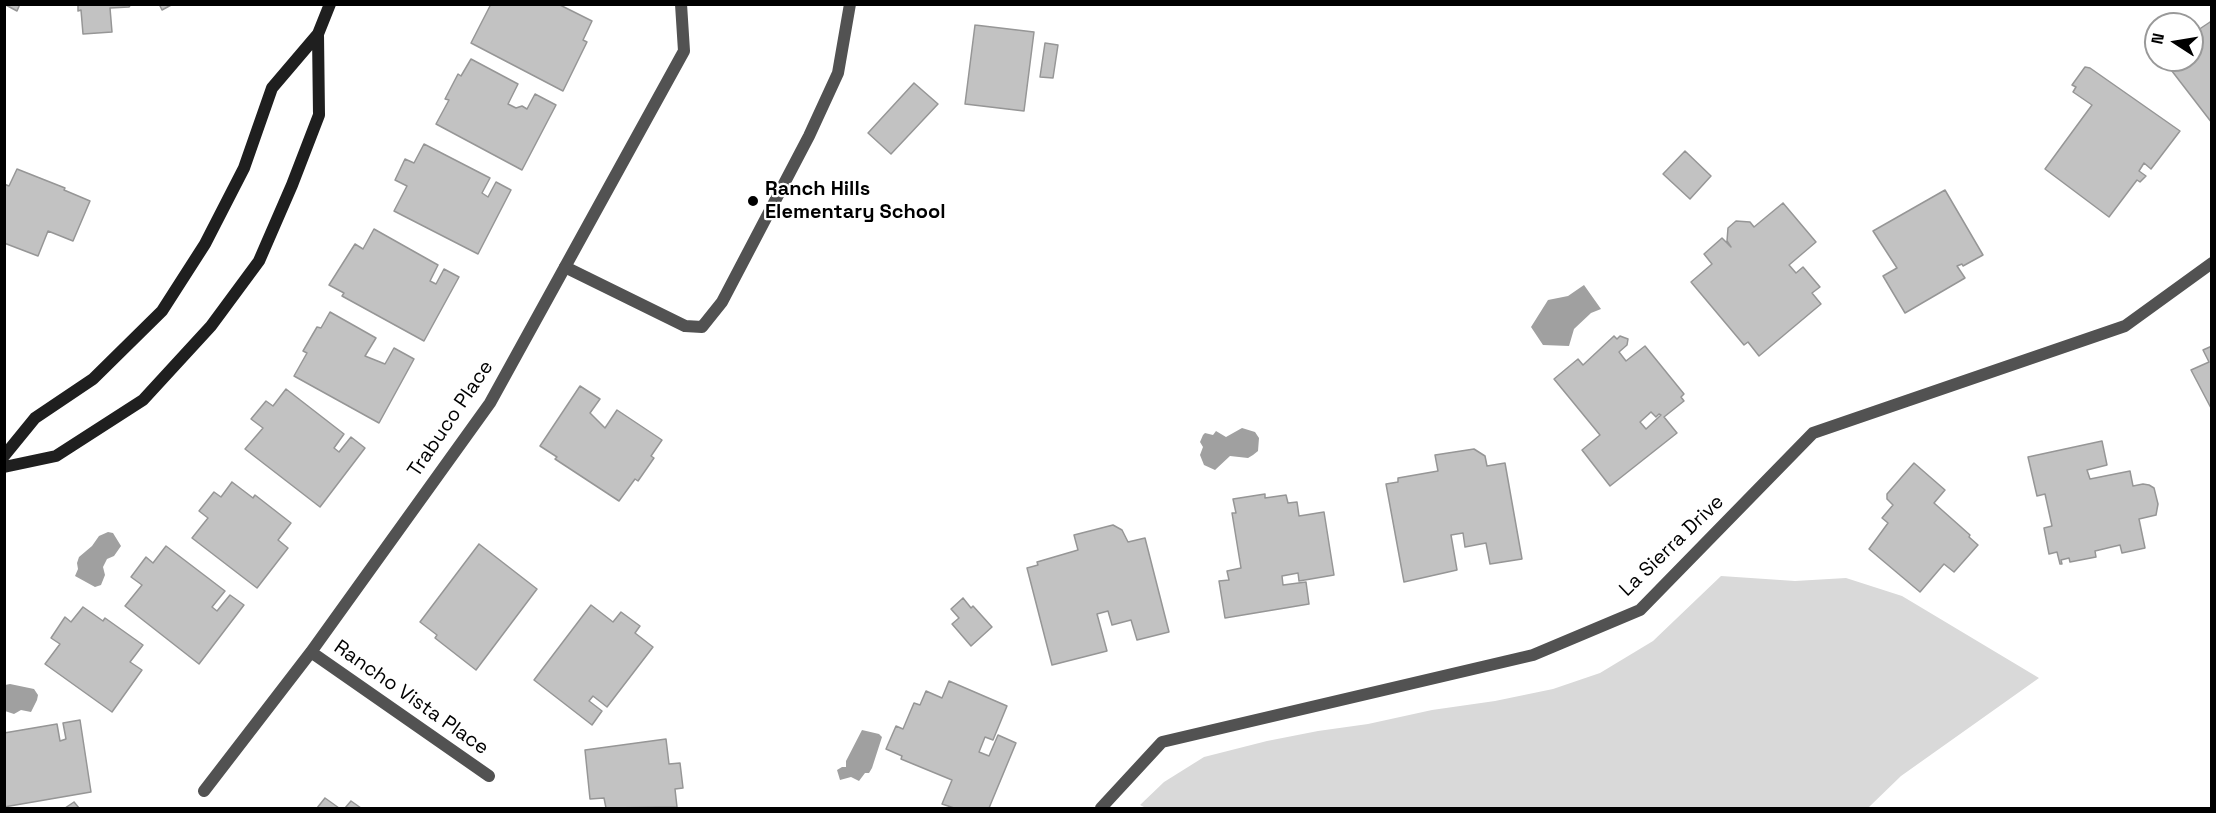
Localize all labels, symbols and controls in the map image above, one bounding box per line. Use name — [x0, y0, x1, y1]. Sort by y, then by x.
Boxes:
north arrow — [2144, 12, 2204, 72]
text: N — [2146, 31, 2169, 46]
place label: Ranch Hills Elementary School — [765, 178, 946, 225]
marker: Ranch Hills Elementary School — [746, 194, 760, 208]
street label: Trabuco Place — [403, 356, 499, 482]
street label: La Sierra Drive — [1615, 490, 1729, 602]
street label: Rancho Vista Place — [329, 636, 493, 760]

